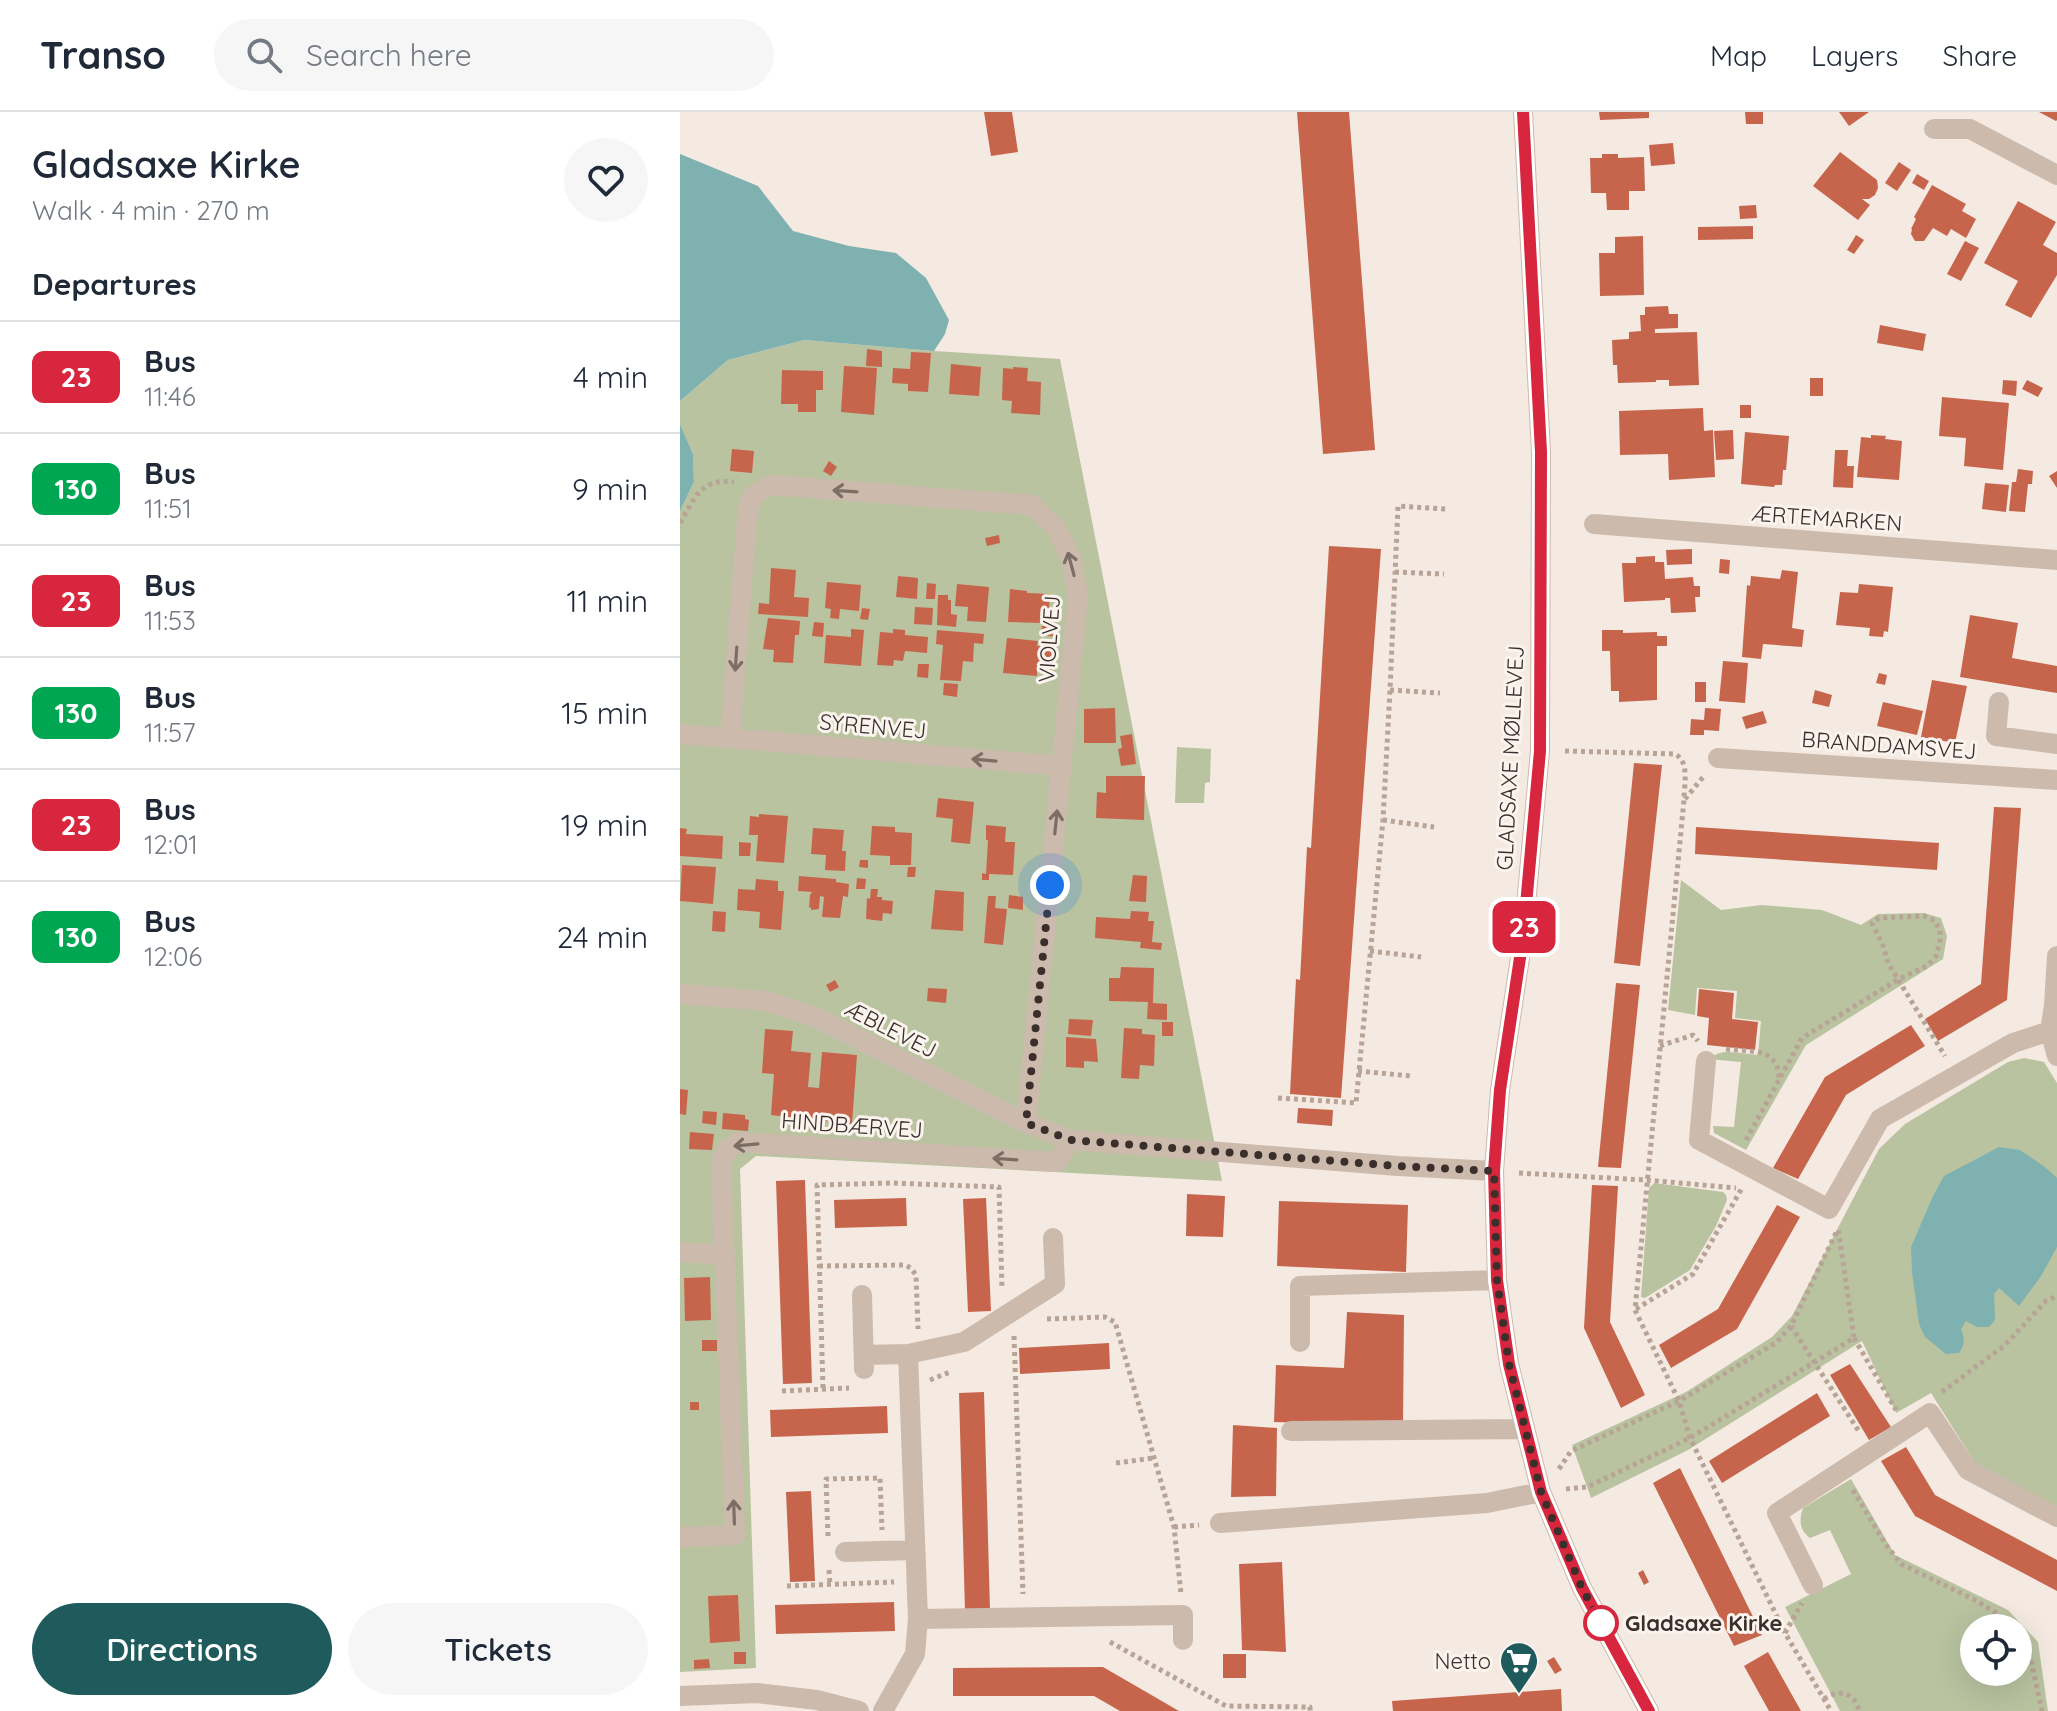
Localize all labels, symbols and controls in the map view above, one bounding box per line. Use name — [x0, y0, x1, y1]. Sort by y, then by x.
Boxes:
search box — [214, 19, 774, 91]
text: Transo — [40, 31, 166, 79]
icon: search — [242, 33, 286, 77]
text: Search here — [306, 36, 472, 74]
text: Map — [1710, 38, 1767, 73]
text: Layers — [1811, 38, 1898, 73]
text: Share — [1942, 38, 2017, 73]
button: heart — [564, 138, 648, 222]
text: Gladsaxe Kirke — [32, 140, 301, 188]
text: Walk · 4 min · 270 m — [32, 194, 270, 227]
text: Departures — [32, 265, 197, 303]
text: Bus — [144, 342, 196, 380]
text: 4 min — [573, 358, 648, 396]
text: 23 — [61, 359, 91, 394]
text: 11:46 — [144, 380, 196, 413]
text: Bus — [144, 454, 196, 492]
text: 9 min — [572, 470, 648, 508]
text: 130 — [54, 471, 98, 506]
one-way arrow — [833, 483, 859, 498]
text: 11:51 — [144, 492, 192, 525]
street label: ÆRTEMARKEN — [1751, 499, 1903, 537]
one-way arrow — [1063, 552, 1078, 578]
text: Bus — [144, 566, 196, 604]
text: 11 min — [566, 582, 648, 620]
text: 23 — [61, 583, 91, 618]
street label: VIOLVEJ — [1032, 595, 1066, 683]
text: 11:53 — [144, 604, 196, 637]
one-way arrow — [728, 645, 743, 672]
street label: GLADSAXE MØLLEVEJ — [1490, 645, 1530, 871]
text: Bus — [144, 678, 196, 716]
text: 15 min — [561, 694, 648, 732]
text: 130 — [54, 695, 98, 730]
street label: SYRENVEJ — [818, 707, 928, 745]
text: 11:57 — [144, 716, 196, 749]
street label: BRANDDAMSVEJ — [1801, 725, 1977, 765]
one-way arrow — [971, 752, 998, 767]
text: Bus — [144, 790, 196, 828]
text: 19 min — [561, 806, 648, 844]
text: 23 — [61, 807, 91, 842]
one-way arrow — [1049, 810, 1064, 836]
text: 12:01 — [144, 828, 198, 861]
your location — [1030, 865, 1070, 905]
line badge: 23 — [1488, 901, 1560, 953]
text: Bus — [144, 902, 196, 940]
text: 23 — [1509, 909, 1539, 944]
text: 24 min — [557, 918, 648, 956]
text: 130 — [54, 919, 98, 954]
text: 12:06 — [144, 940, 202, 973]
street label: ÆBLEVEJ — [841, 994, 941, 1064]
street label: HINDBÆRVEJ — [780, 1106, 924, 1144]
one-way arrow — [734, 1137, 760, 1152]
one-way arrow — [992, 1151, 1019, 1166]
one-way arrow — [727, 1499, 742, 1526]
button: Directions — [32, 1603, 332, 1695]
button: Tickets — [348, 1603, 648, 1695]
marker: Gladsaxe Kirke — [1584, 1606, 1618, 1640]
place label: Gladsaxe Kirke — [1625, 1609, 1783, 1637]
map controls — [1960, 1614, 2032, 1686]
button: locate — [1960, 1614, 2032, 1686]
supermarket icon: Netto — [1498, 1640, 1540, 1695]
place label: Netto — [1434, 1647, 1491, 1675]

